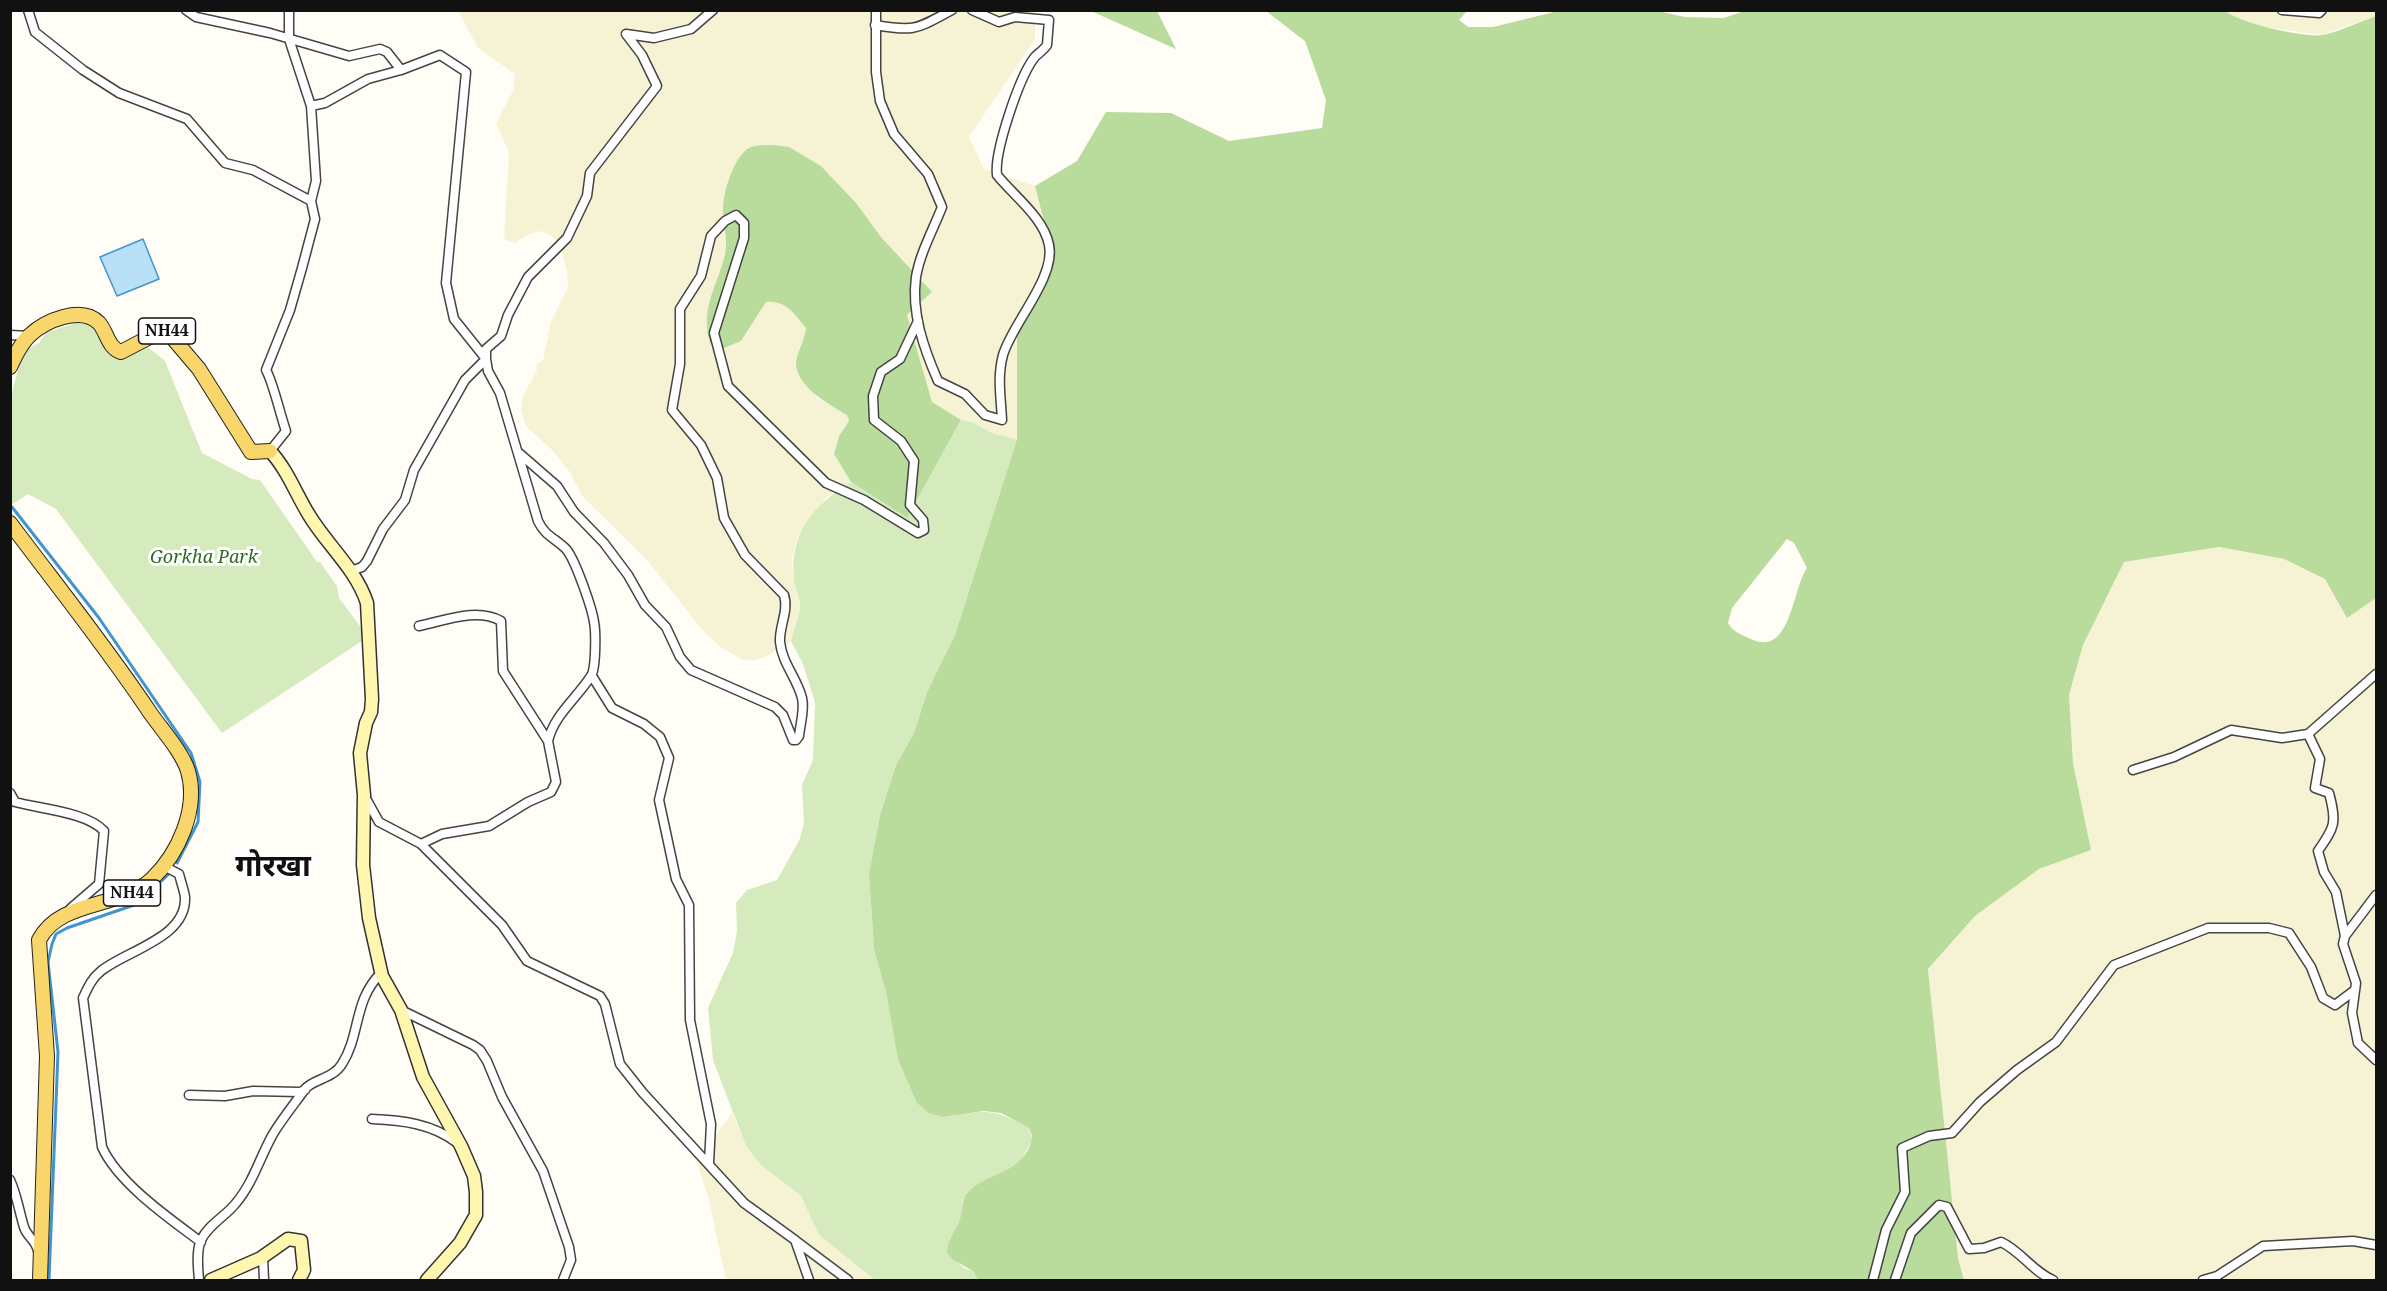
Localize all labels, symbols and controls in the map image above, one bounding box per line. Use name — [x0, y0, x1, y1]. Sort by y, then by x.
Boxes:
road number: NH44 — [138, 318, 195, 344]
park label: Gorkha Park — [150, 547, 258, 569]
district label: गोरखा — [235, 849, 311, 885]
road number: NH44 — [104, 880, 160, 906]

